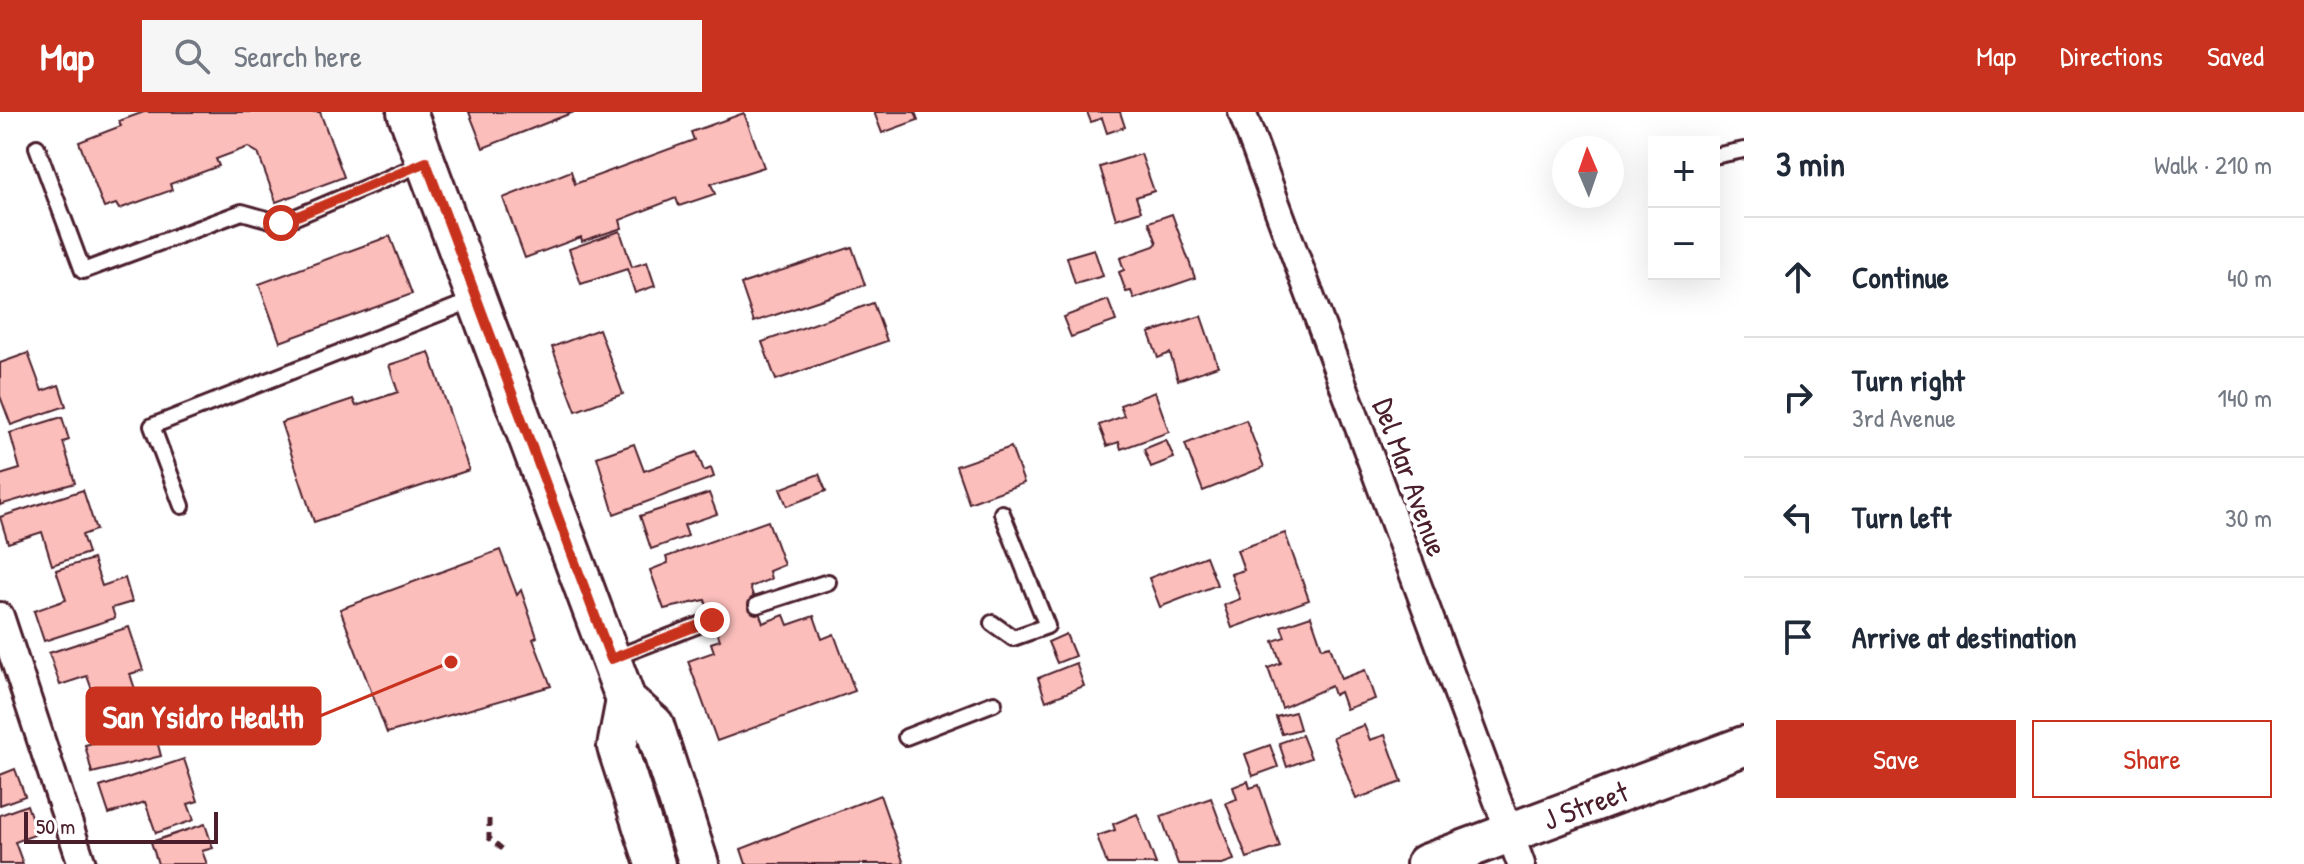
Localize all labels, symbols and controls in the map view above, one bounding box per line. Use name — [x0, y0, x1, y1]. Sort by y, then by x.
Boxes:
search box — [142, 20, 702, 92]
text: Map — [40, 30, 94, 82]
icon: search — [170, 34, 214, 78]
text: Search here — [234, 36, 362, 76]
text: Map — [1976, 37, 2016, 75]
text: Directions — [2060, 37, 2163, 75]
text: Saved — [2207, 37, 2264, 75]
north arrow — [1552, 136, 1624, 208]
map controls — [1648, 136, 1720, 280]
button: + — [1648, 136, 1720, 208]
text: 3 min — [1776, 141, 1845, 187]
text: Walk · 210 m — [2154, 147, 2272, 182]
route start — [263, 205, 299, 241]
button: − — [1648, 208, 1720, 280]
icon: ahead — [1776, 255, 1820, 299]
text: Continue — [1852, 257, 1949, 297]
text: 40 m — [2227, 260, 2272, 295]
text: Turn right — [1852, 360, 1965, 400]
icon: right — [1776, 375, 1820, 419]
text: 140 m — [2218, 380, 2272, 415]
street label: Del Mar Avenue — [1364, 393, 1458, 562]
text: 3rd Avenue — [1852, 400, 1956, 435]
icon: left — [1776, 495, 1820, 539]
text: Turn left — [1852, 497, 1951, 537]
text: 30 m — [2225, 500, 2272, 535]
route end — [694, 602, 730, 638]
icon: arrive — [1776, 615, 1820, 659]
text: Arrive at destination — [1852, 617, 2077, 657]
callout: San Ysidro Health — [87, 688, 320, 744]
text: San Ysidro Health — [103, 695, 304, 738]
button: Save — [1776, 720, 2016, 798]
button: Share — [2032, 720, 2272, 798]
street label: J Street — [1537, 771, 1634, 839]
scale bar — [24, 808, 218, 844]
text: 50 m — [36, 811, 75, 841]

